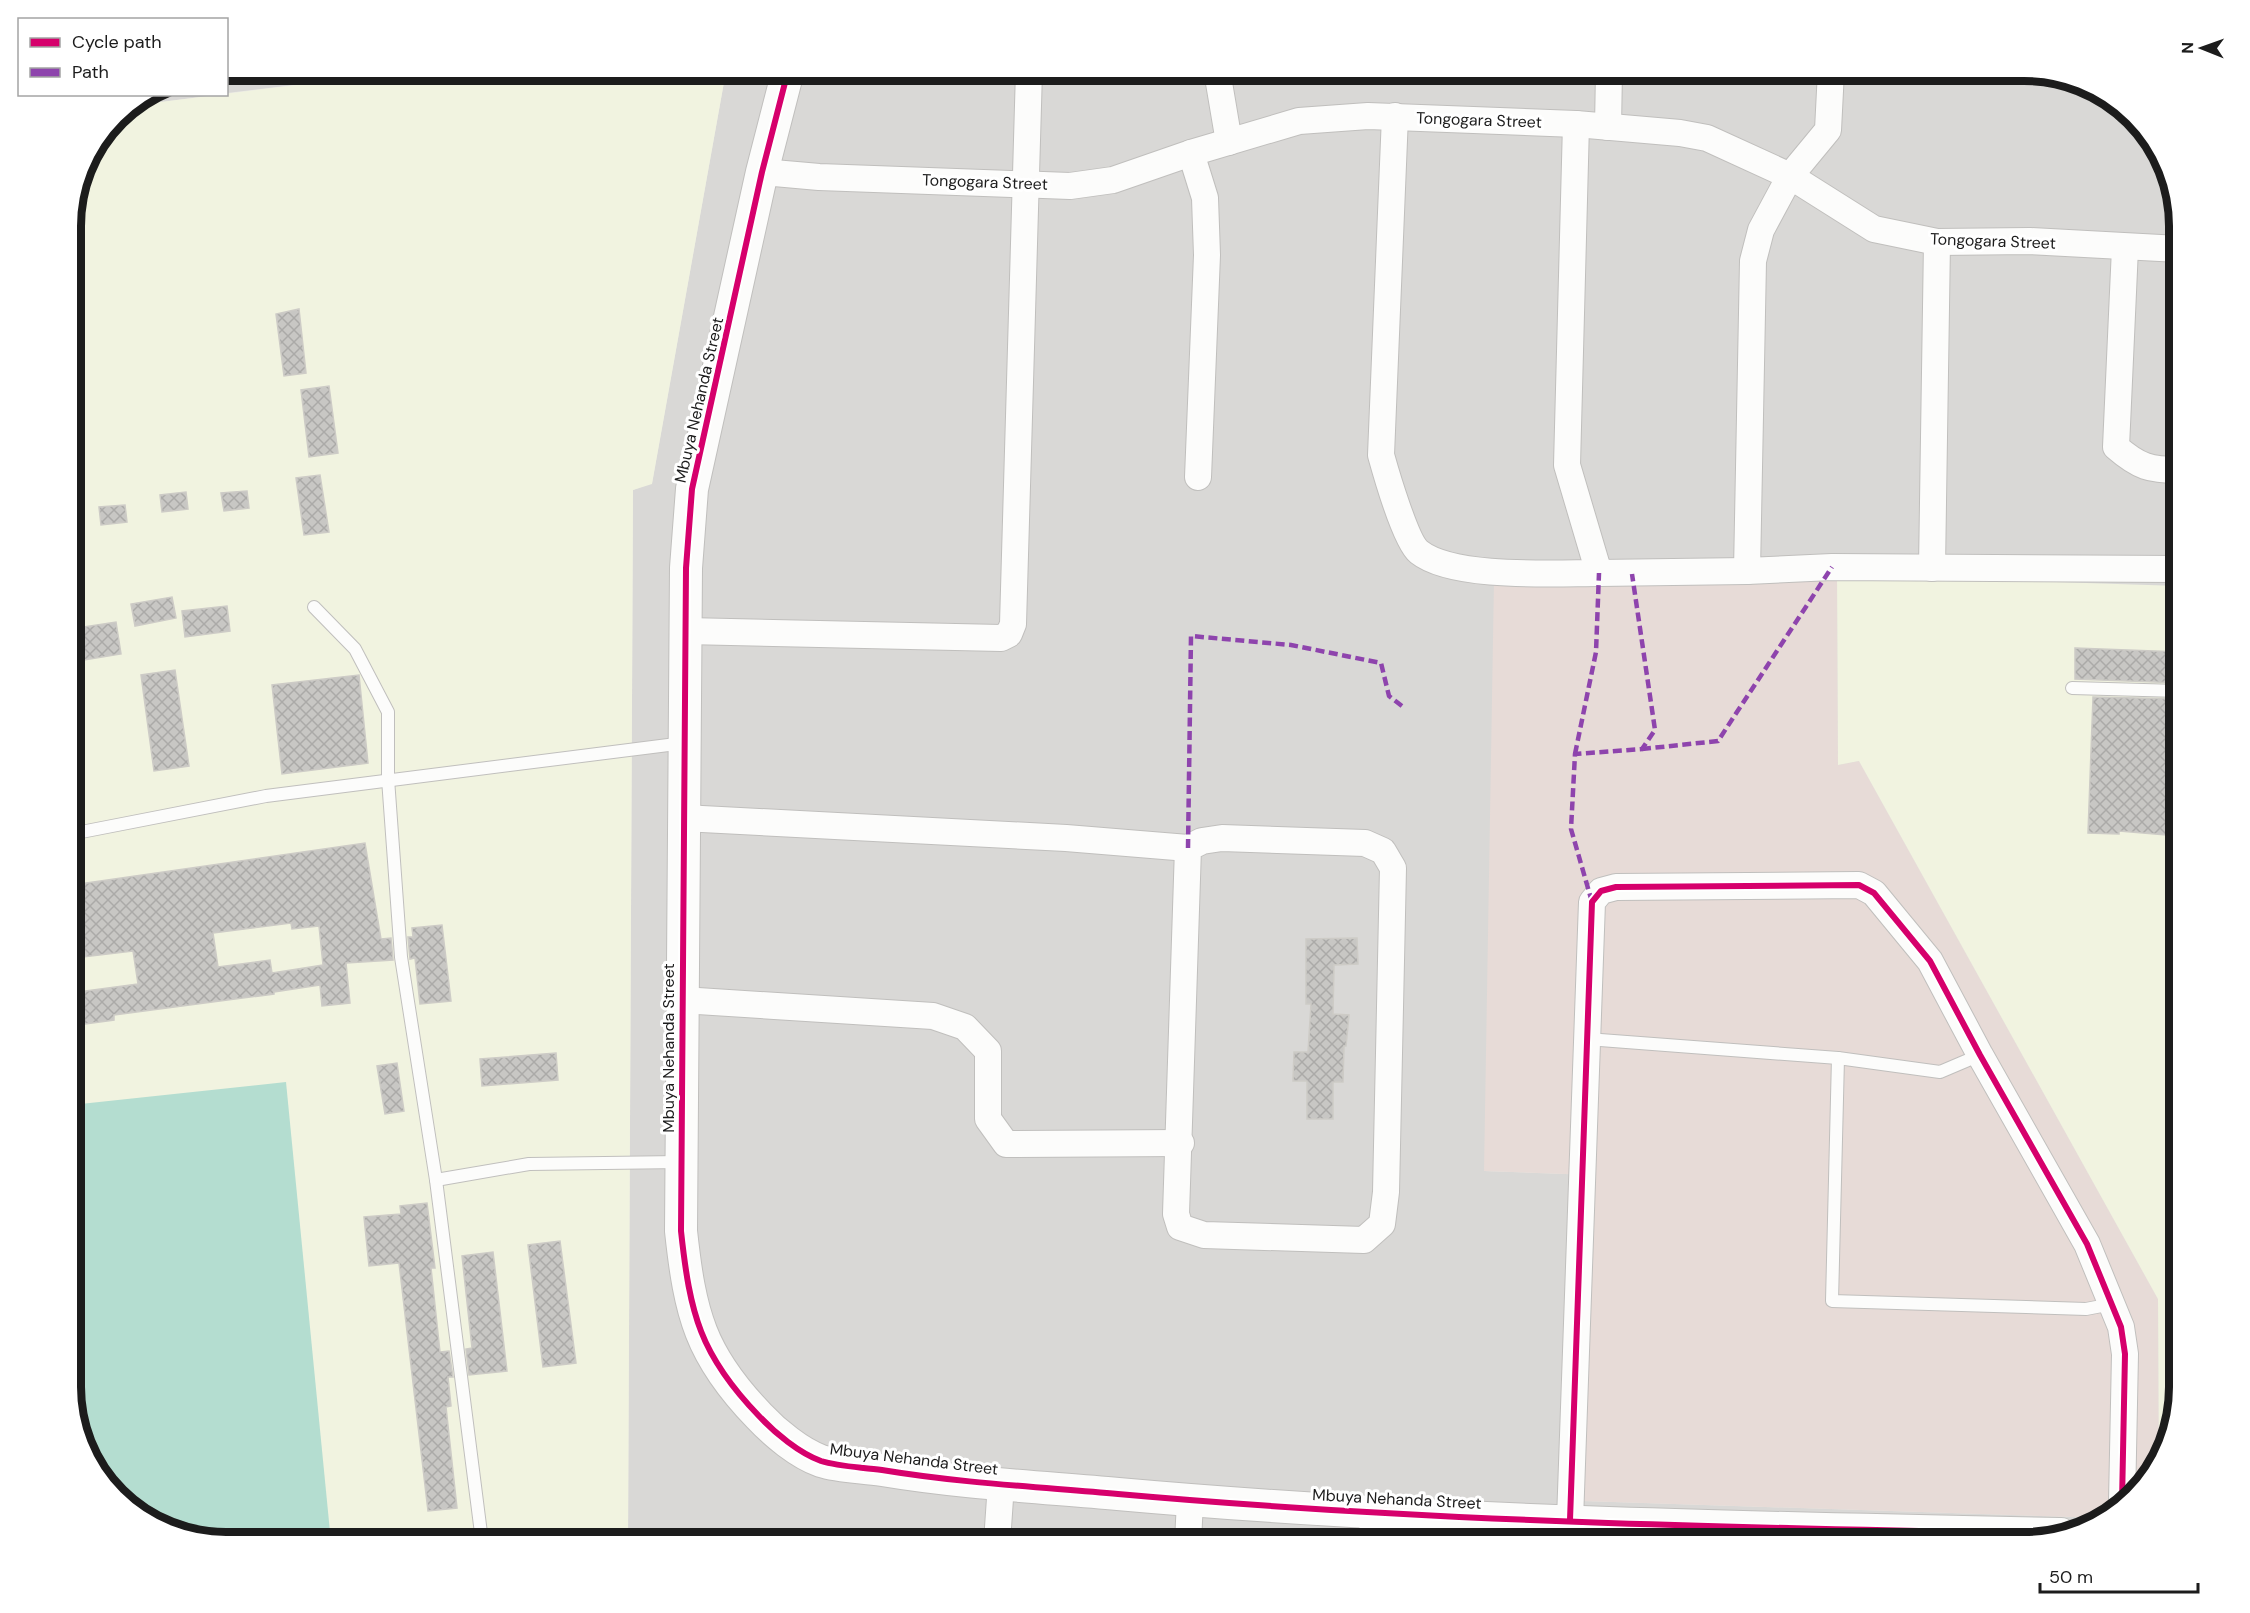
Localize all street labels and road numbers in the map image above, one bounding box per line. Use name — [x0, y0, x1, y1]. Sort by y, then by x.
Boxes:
street label: Tongogara Street — [1416, 107, 1542, 133]
street label: Tongogara Street — [922, 169, 1048, 195]
street label: Tongogara Street — [1930, 228, 2056, 254]
street label: Mbuya Nehanda Street — [670, 315, 728, 485]
street label: Mbuya Nehanda Street — [658, 963, 679, 1133]
street label: Mbuya Nehanda Street — [829, 1438, 999, 1480]
street label: Mbuya Nehanda Street — [1312, 1484, 1482, 1514]

